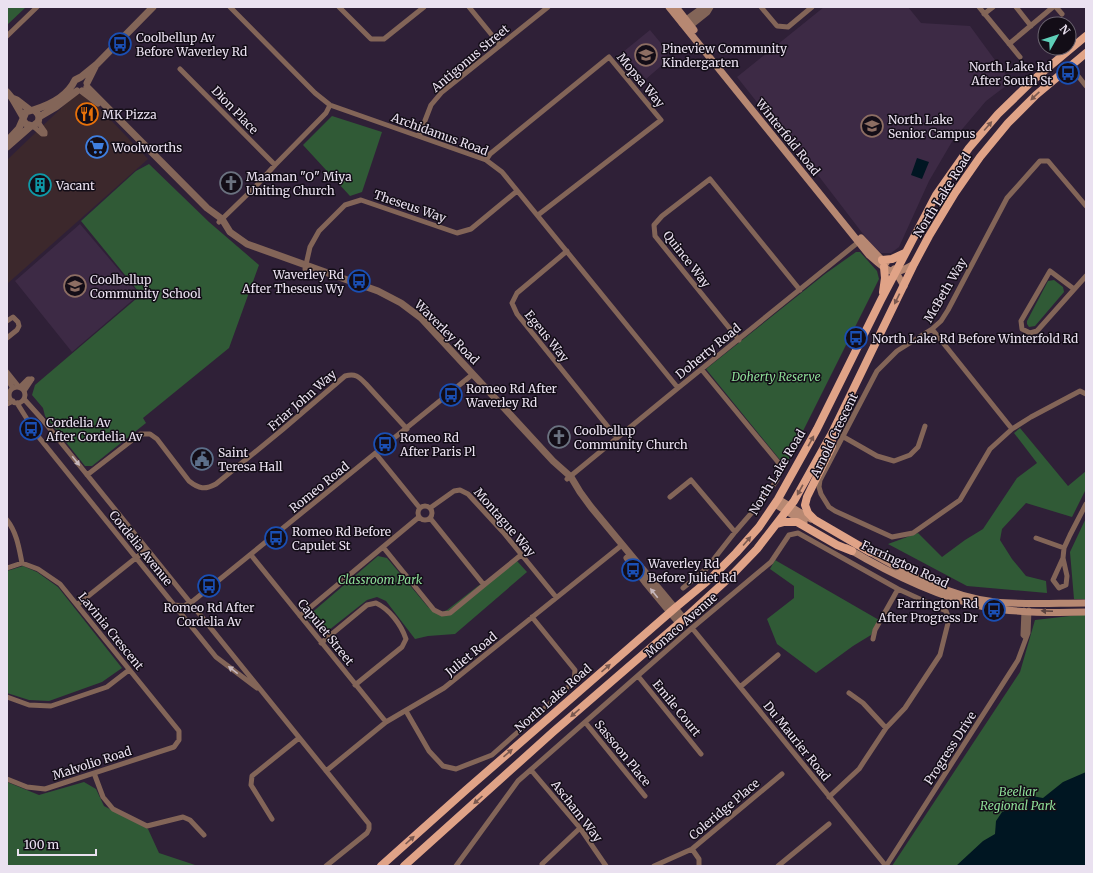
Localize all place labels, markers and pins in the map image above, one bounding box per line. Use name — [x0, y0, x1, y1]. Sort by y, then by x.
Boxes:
place label: Coolbellup Av Before Waverley Rd — [136, 30, 247, 59]
bus stop icon: Coolbellup Av Before Waverley Rd — [107, 31, 133, 57]
place label: Pineview Community Kindergarten — [662, 41, 787, 70]
school or university icon: Pineview Community Kindergarten — [633, 42, 659, 68]
place label: North Lake Rd After South St — [969, 59, 1052, 88]
bus stop icon: North Lake Rd After South St — [1055, 60, 1081, 86]
restaurant icon: MK Pizza — [74, 101, 100, 127]
place label: MK Pizza — [102, 107, 157, 122]
place label: North Lake Senior Campus — [888, 112, 975, 141]
school or university icon: North Lake Senior Campus — [859, 113, 885, 139]
supermarket icon: Woolworths — [84, 134, 110, 160]
place label: Woolworths — [111, 140, 182, 155]
place label: Maaman "O" Miya Uniting Church — [246, 169, 352, 198]
church icon: Maaman "O" Miya Uniting Church — [218, 170, 244, 196]
building icon: Vacant — [27, 172, 53, 198]
place label: Vacant — [55, 178, 95, 193]
place label: Waverley Rd After Theseus Wy — [241, 267, 344, 296]
bus stop icon: Waverley Rd After Theseus Wy — [346, 268, 372, 294]
place label: Coolbellup Community School — [90, 272, 201, 301]
school or university icon: Coolbellup Community School — [62, 273, 88, 299]
bus stop icon: North Lake Rd Before Winterfold Rd — [843, 325, 869, 351]
place label: North Lake Rd Before Winterfold Rd — [872, 331, 1078, 346]
place label: Romeo Rd After Waverley Rd — [465, 381, 558, 410]
bus stop icon: Romeo Rd After Waverley Rd — [438, 382, 464, 408]
place label: Cordelia Av After Cordelia Av — [45, 415, 143, 444]
bus stop icon: Cordelia Av After Cordelia Av — [18, 416, 44, 442]
place label: Coolbellup Community Church — [574, 423, 688, 452]
church icon: Coolbellup Community Church — [546, 424, 572, 450]
place label: Romeo Rd After Paris Pl — [399, 430, 476, 459]
bus stop icon: Romeo Rd After Paris Pl — [372, 431, 398, 457]
place label: Saint Teresa Hall — [218, 445, 283, 474]
public building icon: Saint Teresa Hall — [189, 446, 215, 472]
place label: Romeo Rd Before Capulet St — [292, 524, 391, 553]
bus stop icon: Romeo Rd Before Capulet St — [263, 525, 289, 551]
place label: Waverley Rd Before Juliet Rd — [647, 556, 737, 585]
bus stop icon: Waverley Rd Before Juliet Rd — [620, 557, 646, 583]
bus stop icon: Romeo Rd After Cordelia Av — [196, 573, 222, 599]
place label: Farrington Rd After Progress Dr — [877, 596, 979, 625]
bus stop icon: Farrington Rd After Progress Dr — [981, 597, 1007, 623]
place label: Romeo Rd After Cordelia Av — [163, 600, 255, 629]

